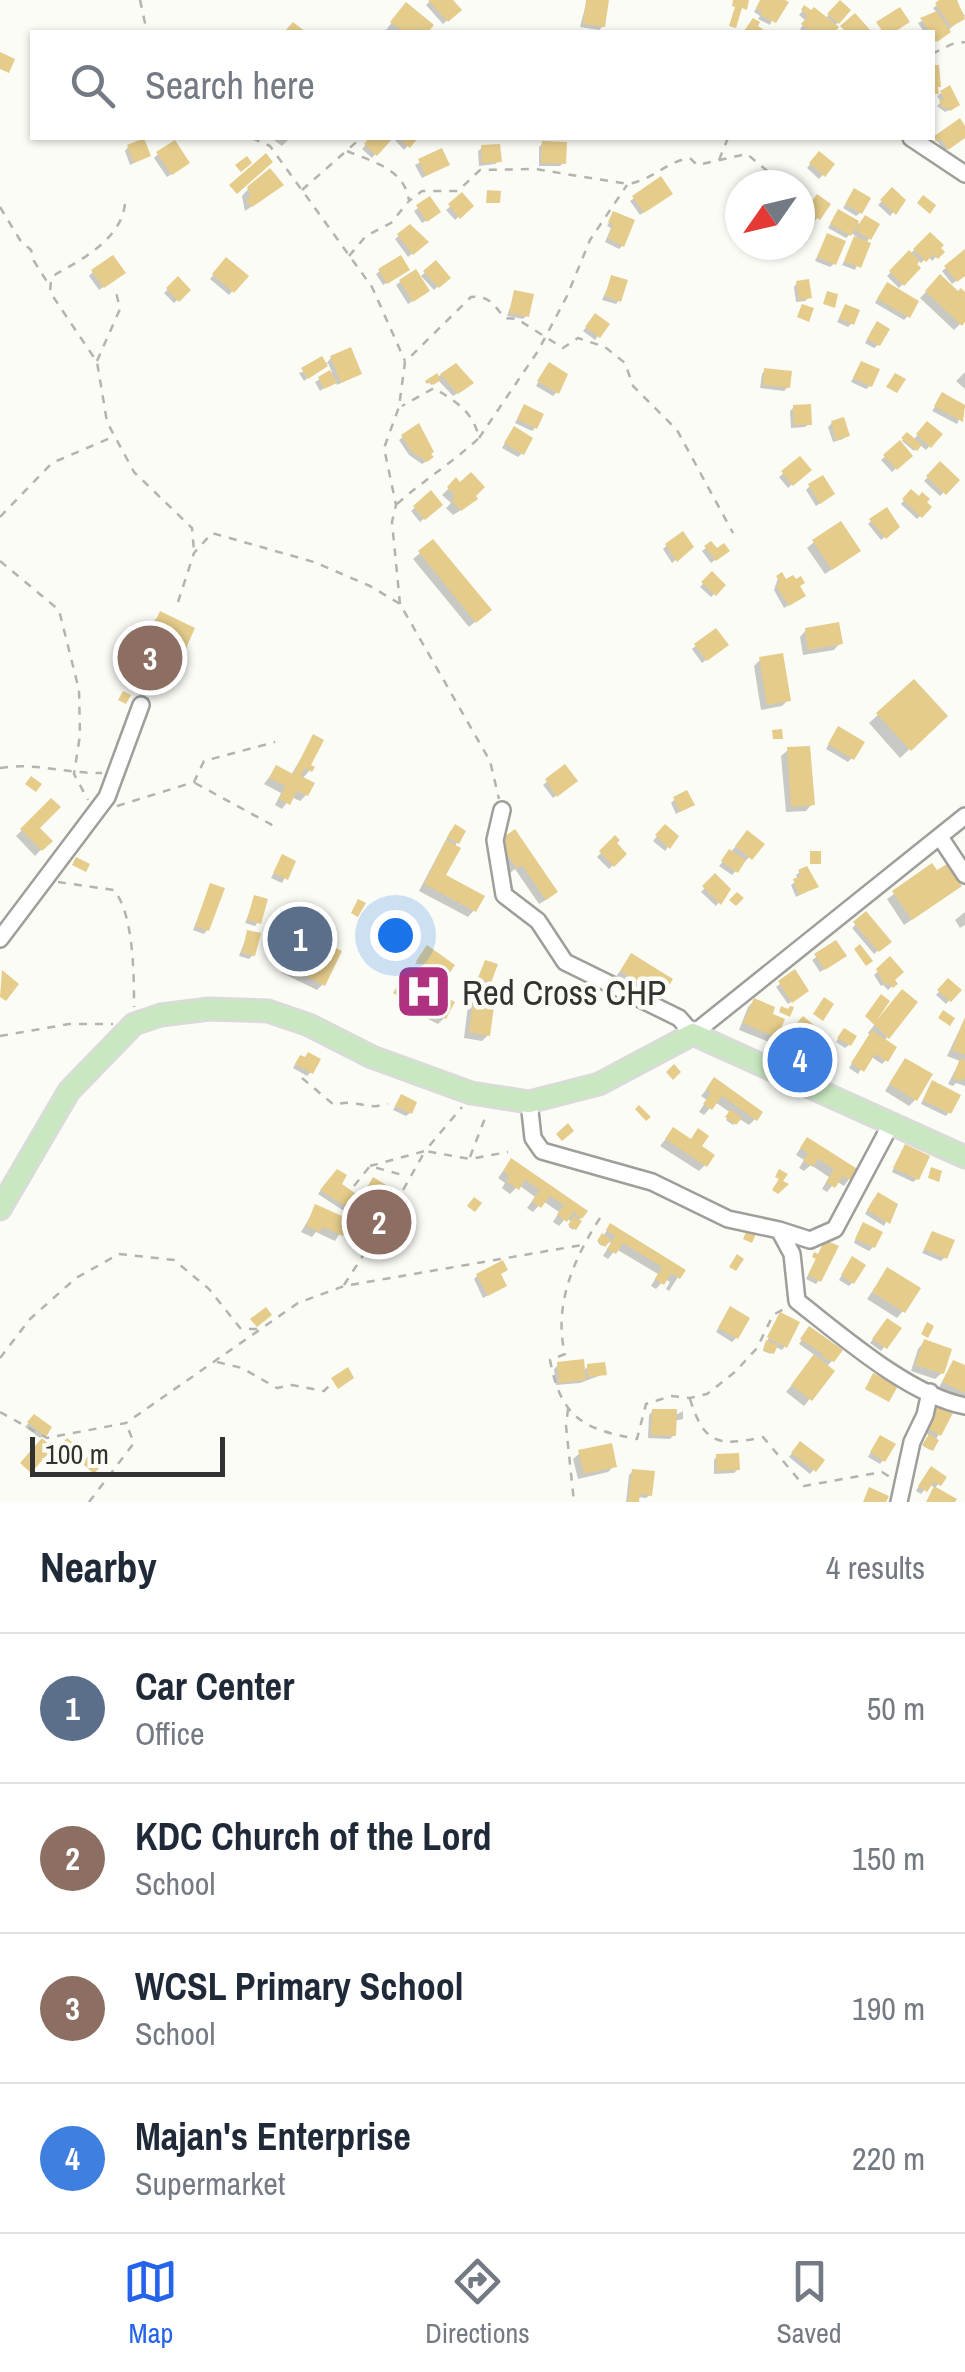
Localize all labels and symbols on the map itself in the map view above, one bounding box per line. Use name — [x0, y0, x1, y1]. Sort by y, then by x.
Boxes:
north arrow — [725, 170, 815, 260]
pin: 3 — [118, 620, 182, 696]
pin: 1 — [268, 902, 332, 976]
your location — [370, 910, 421, 961]
hospital icon: Red Cross CHP — [393, 962, 453, 1022]
place label: Red Cross CHP — [462, 969, 666, 1016]
pin: 4 — [768, 1022, 832, 1098]
pin: 2 — [346, 1184, 412, 1260]
scale bar — [30, 1432, 225, 1476]

